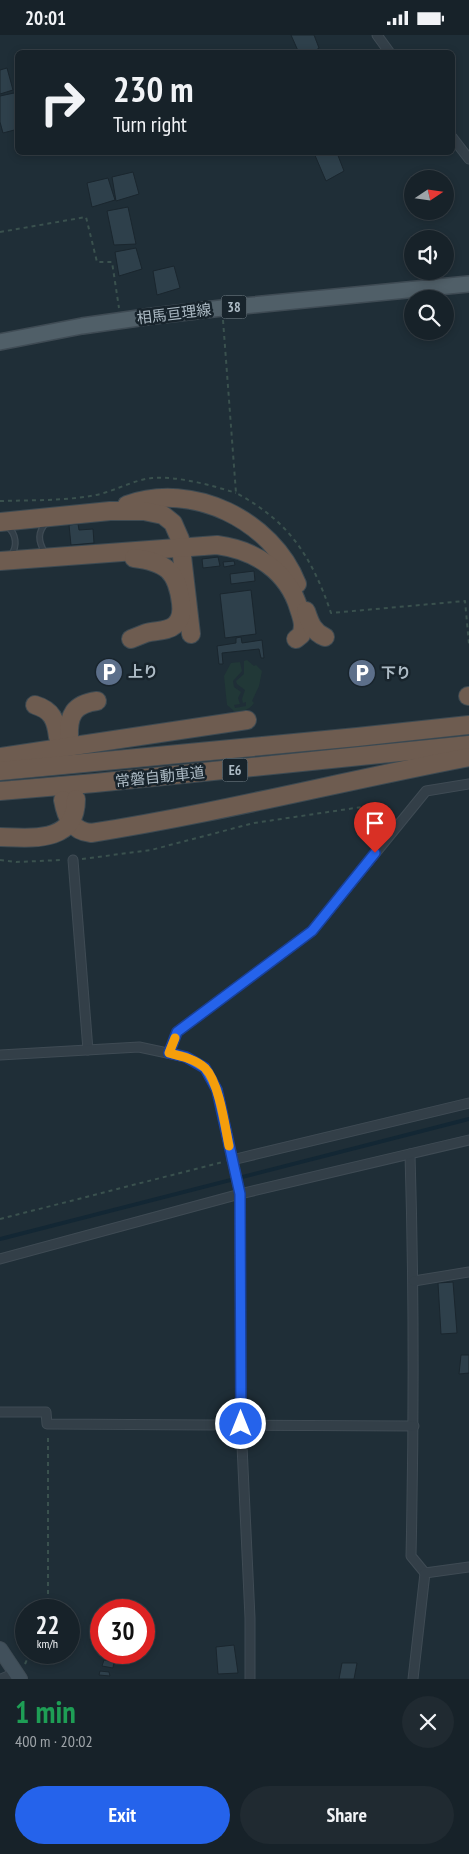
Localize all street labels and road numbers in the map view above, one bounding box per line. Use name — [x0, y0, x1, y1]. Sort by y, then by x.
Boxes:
road number: 38 — [222, 295, 246, 319]
street label: 相馬亘理線 — [136, 300, 212, 328]
road number: E6 — [222, 759, 248, 781]
street label: 常磐自動車道 — [114, 762, 206, 791]

